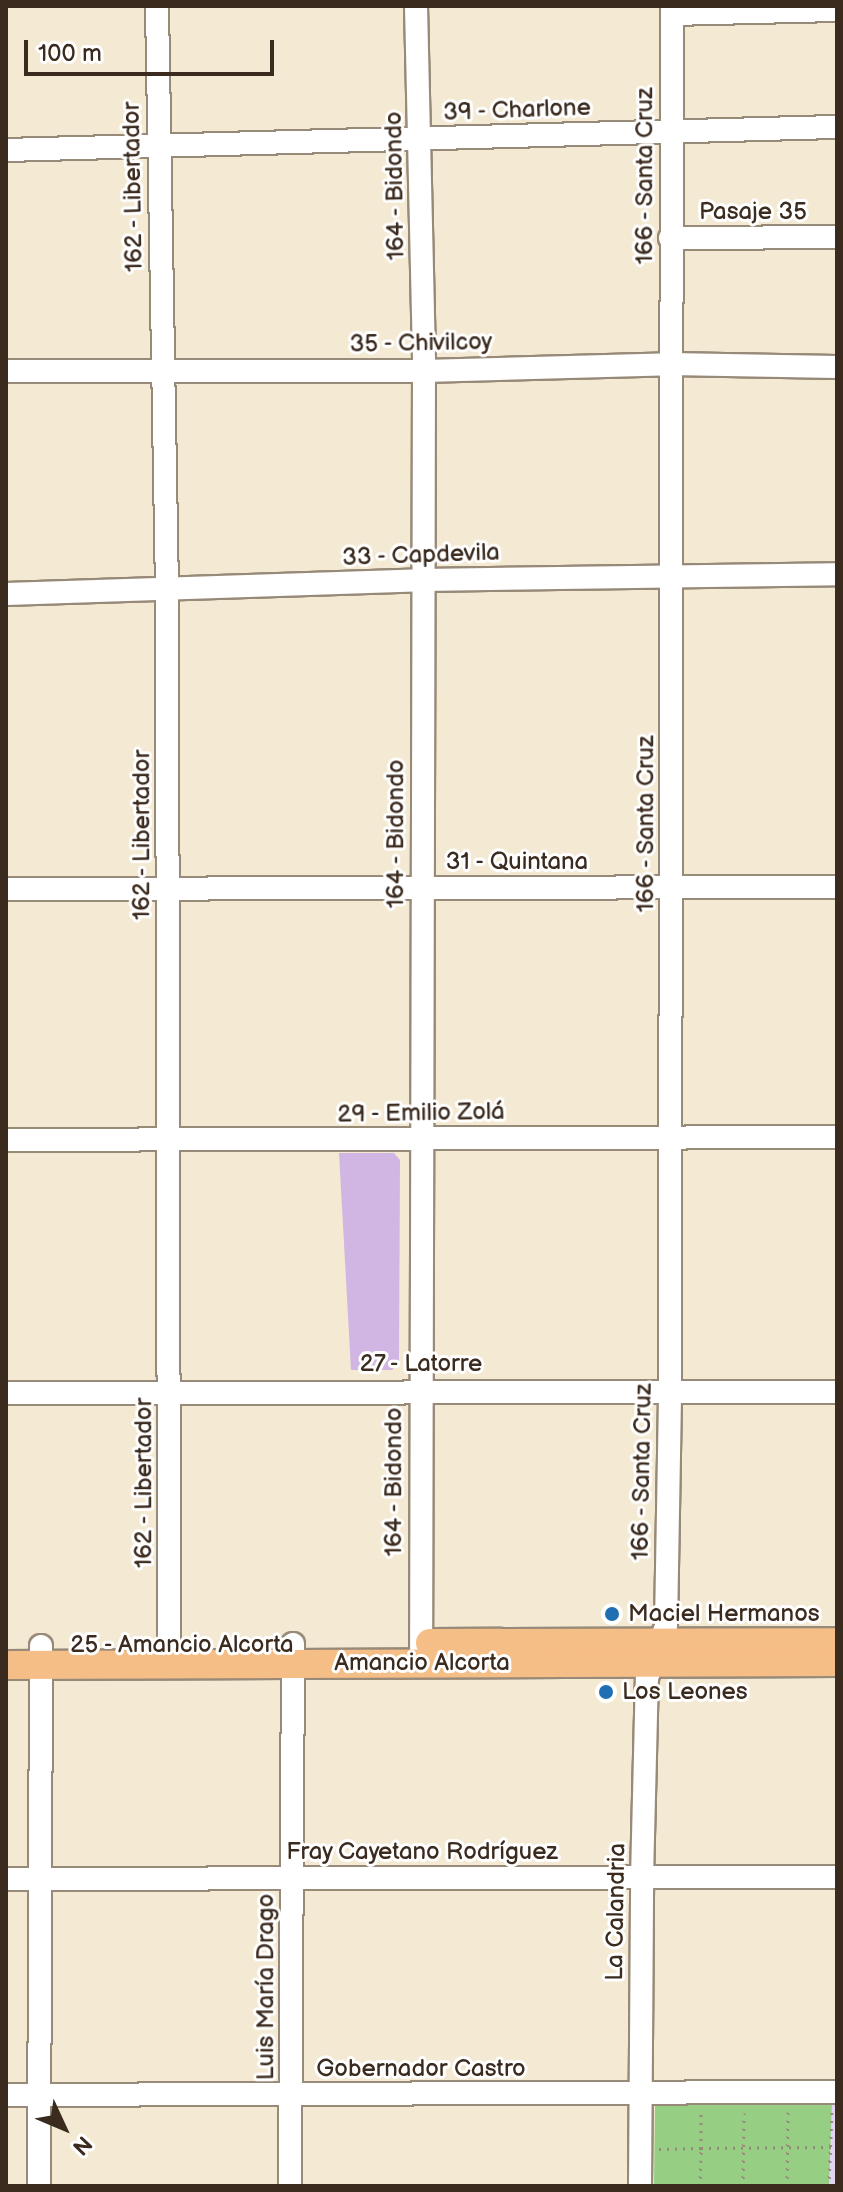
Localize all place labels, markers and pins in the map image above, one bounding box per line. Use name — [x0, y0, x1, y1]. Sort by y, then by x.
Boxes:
place label: Maciel Hermanos — [628, 1600, 820, 1628]
marker: Maciel Hermanos — [603, 1605, 621, 1623]
place label: Los Leones — [622, 1678, 748, 1706]
marker: Los Leones — [597, 1683, 615, 1701]

